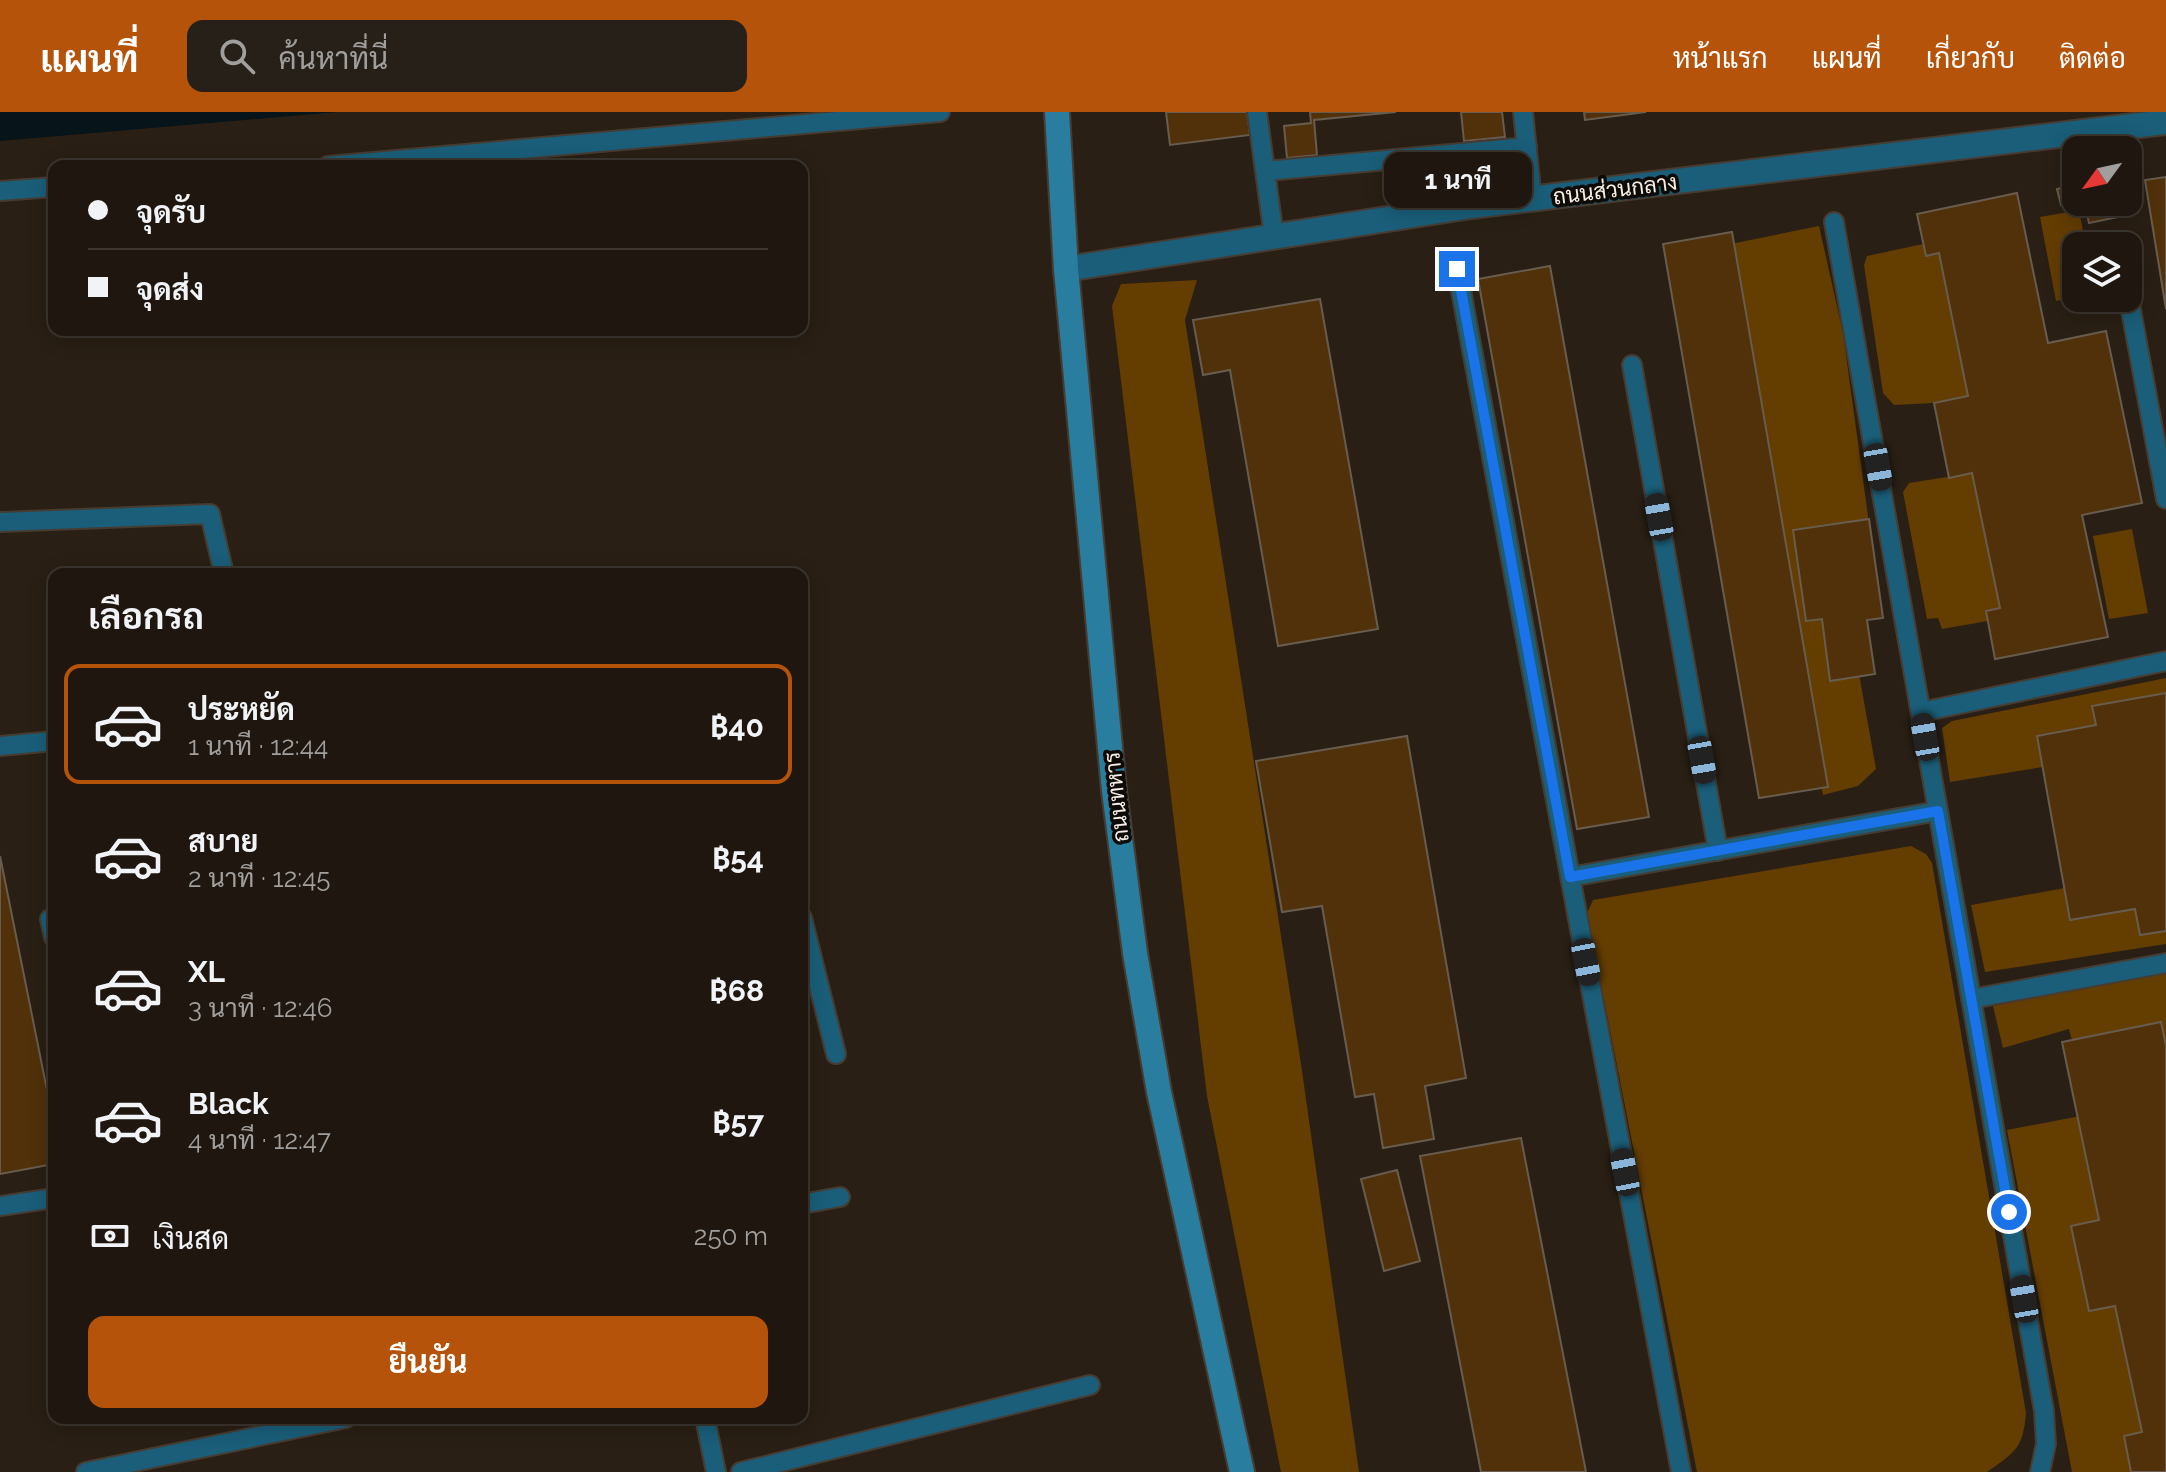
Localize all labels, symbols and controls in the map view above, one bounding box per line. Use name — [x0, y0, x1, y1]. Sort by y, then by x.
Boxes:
search box — [187, 20, 747, 92]
icon: search — [215, 34, 259, 78]
text: แผนที่ — [40, 36, 139, 81]
text: ค้นหาที่นี่ — [279, 41, 388, 76]
text: หน้าแรก — [1673, 42, 1768, 75]
text: แผนที่ — [1812, 42, 1882, 75]
text: เกี่ยวกับ — [1926, 42, 2015, 75]
text: ติดต่อ — [2059, 42, 2126, 75]
north arrow — [2062, 136, 2142, 216]
map controls — [2062, 136, 2142, 312]
callout: 1 นาที — [1383, 153, 1531, 209]
text: 1 นาที — [1425, 165, 1491, 195]
street label: ถนนส่วนกลาง — [1551, 168, 1679, 210]
text: จุดรับ — [136, 195, 206, 230]
button: layers — [2062, 232, 2142, 312]
route end — [1439, 251, 1475, 287]
text: จุดส่ง — [136, 272, 204, 307]
car — [1862, 441, 1894, 493]
car — [1643, 491, 1675, 543]
text: เลือกรถ — [88, 595, 204, 637]
icon: car — [92, 688, 164, 760]
text: ประหยัด — [188, 692, 295, 727]
text: ฿40 — [710, 709, 764, 744]
car — [1909, 711, 1941, 763]
text: 1 นาที · 12:44 — [188, 731, 328, 761]
car — [1686, 734, 1718, 786]
street label: ถนนทหาร — [1098, 751, 1134, 843]
icon: car — [92, 820, 164, 892]
text: สบาย — [188, 824, 258, 859]
text: ฿54 — [712, 841, 764, 876]
text: 2 นาที · 12:45 — [188, 863, 331, 893]
car — [1570, 936, 1602, 988]
icon: car — [92, 952, 164, 1024]
text: XL — [188, 954, 225, 989]
text: ฿68 — [710, 973, 764, 1008]
text: 3 นาที · 12:46 — [188, 993, 332, 1023]
icon: car — [92, 1084, 164, 1156]
text: Black — [188, 1086, 269, 1121]
text: ฿57 — [712, 1105, 764, 1140]
text: 4 นาที · 12:47 — [188, 1125, 331, 1155]
car — [1609, 1146, 1641, 1198]
route start — [1991, 1194, 2027, 1230]
icon: cash — [88, 1214, 132, 1258]
text: เงินสด — [152, 1221, 229, 1256]
text: 250 m — [694, 1221, 768, 1251]
car — [2008, 1273, 2040, 1325]
button: ยืนยัน — [88, 1316, 768, 1408]

